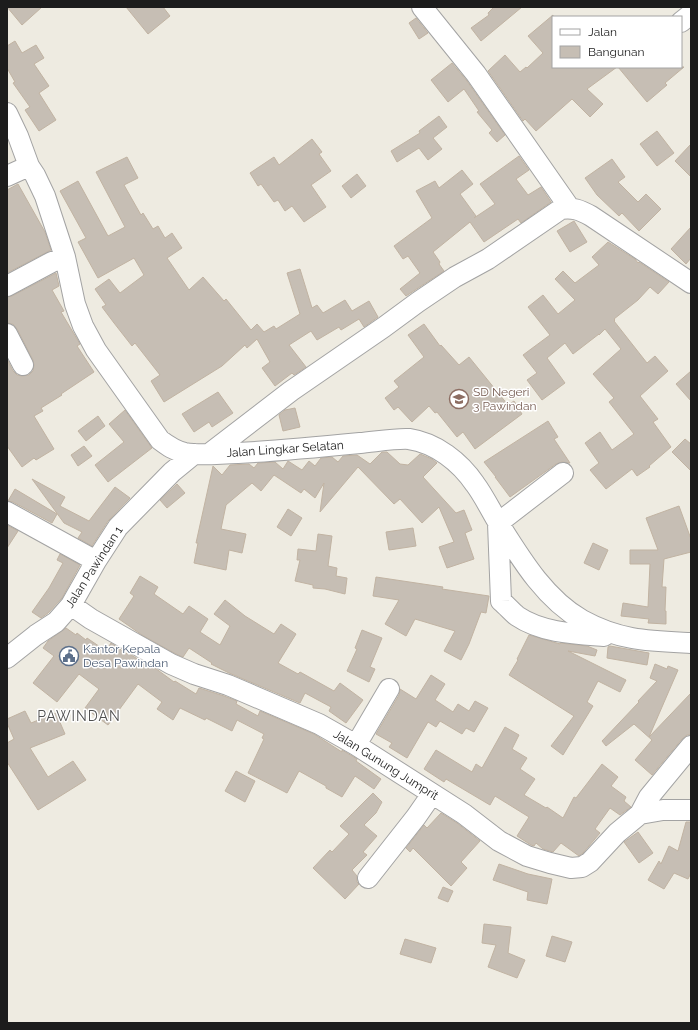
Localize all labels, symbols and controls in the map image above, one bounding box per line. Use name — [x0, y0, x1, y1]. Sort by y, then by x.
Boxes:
legend — [552, 16, 682, 68]
text: Jalan — [588, 25, 617, 39]
text: Bangunan — [588, 45, 645, 59]
place label: SD Negeri 3 Pawindan — [473, 385, 537, 413]
school or university icon: SD Negeri 3 Pawindan — [448, 388, 470, 410]
street label: Jalan Lingkar Selatan — [226, 438, 344, 460]
street label: Jalan Pawindan 1 — [62, 524, 126, 610]
place label: Kantor Kepala Desa Pawindan — [83, 642, 168, 670]
public building icon: Kantor Kepala Desa Pawindan — [58, 645, 80, 667]
district label: PAWINDAN — [37, 708, 121, 724]
street label: Jalan Gunung Jumprit — [331, 727, 441, 803]

